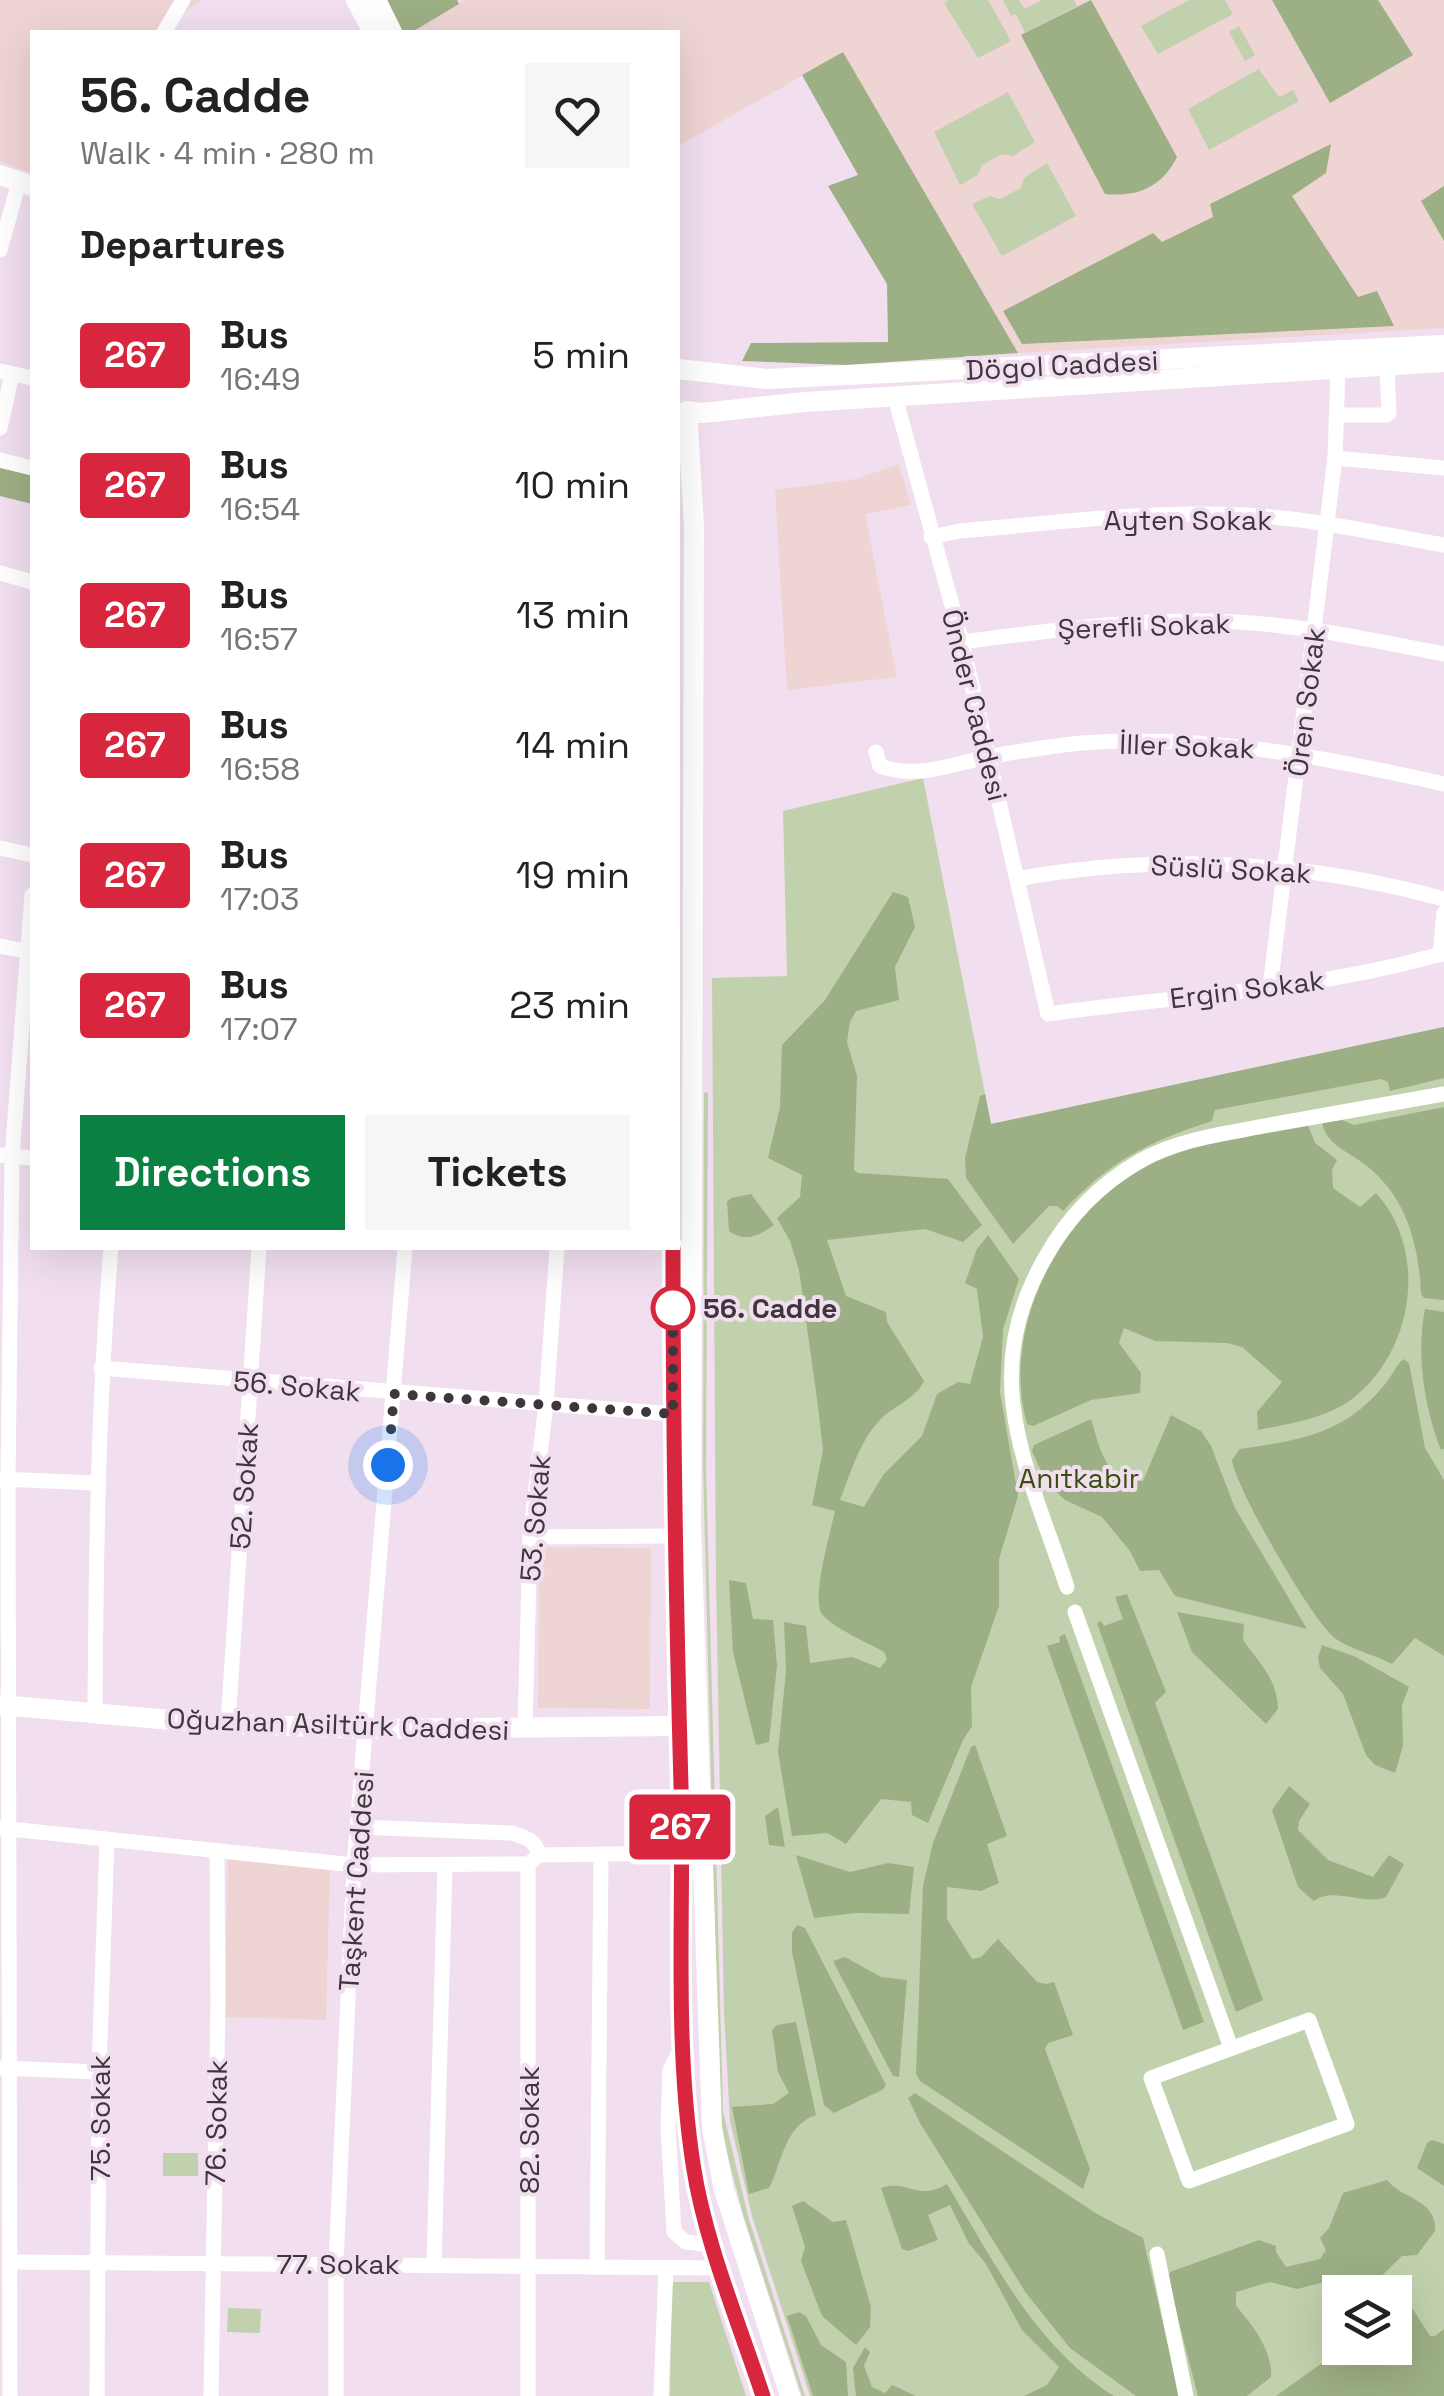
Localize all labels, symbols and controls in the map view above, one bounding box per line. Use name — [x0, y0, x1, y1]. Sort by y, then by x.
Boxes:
button: heart — [525, 63, 630, 168]
text: 56. Cadde — [80, 65, 311, 126]
text: Walk · 4 min · 280 m — [80, 133, 375, 173]
text: Departures — [80, 221, 285, 269]
text: Bus — [220, 311, 289, 359]
text: 5 min — [532, 331, 630, 379]
text: 267 — [104, 333, 166, 377]
street label: Dögol Caddesi — [965, 342, 1159, 388]
text: 16:49 — [220, 359, 301, 399]
text: Bus — [220, 441, 289, 489]
text: 10 min — [515, 461, 630, 509]
text: 267 — [104, 463, 166, 507]
text: 16:54 — [220, 489, 300, 529]
street label: Ayten Sokak — [1104, 502, 1272, 538]
text: Bus — [220, 571, 289, 619]
text: 13 min — [516, 591, 630, 639]
text: 267 — [104, 593, 166, 637]
street label: Önder Caddesi — [934, 605, 1016, 805]
street label: Şerefli Sokak — [1057, 605, 1231, 647]
text: 16:57 — [220, 619, 298, 659]
street label: Ören Sokak — [1279, 625, 1333, 779]
text: Bus — [220, 701, 289, 749]
text: 14 min — [515, 721, 630, 769]
text: 267 — [104, 723, 166, 767]
street label: İller Sokak — [1119, 726, 1255, 766]
text: 16:58 — [220, 749, 300, 789]
text: Bus — [220, 831, 289, 879]
street label: Süslü Sokak — [1150, 847, 1312, 891]
text: 19 min — [516, 851, 630, 899]
text: 267 — [104, 853, 166, 897]
text: 17:03 — [220, 879, 299, 919]
text: Bus — [220, 961, 289, 1009]
street label: Ergin Sokak — [1168, 962, 1326, 1016]
text: 23 min — [509, 981, 630, 1029]
text: 267 — [104, 983, 166, 1027]
text: 17:07 — [220, 1009, 298, 1049]
button: Directions — [80, 1115, 345, 1230]
button: Tickets — [365, 1115, 630, 1230]
marker: 56. Cadde — [652, 1287, 694, 1329]
place label: 56. Cadde — [703, 1290, 838, 1326]
street label: 56. Sokak — [232, 1363, 362, 1409]
street label: 52. Sokak — [222, 1421, 266, 1551]
your location — [363, 1440, 413, 1490]
street label: 53. Sokak — [512, 1453, 558, 1583]
park label: Anıtkabir — [1019, 1460, 1139, 1496]
street label: Oğuzhan Asiltürk Caddesi — [166, 1700, 510, 1748]
street label: Taşkent Caddesi — [330, 1770, 382, 1992]
line badge: 267 — [622, 1794, 738, 1860]
text: 267 — [649, 1805, 711, 1849]
street label: 75. Sokak — [82, 2055, 118, 2181]
street label: 76. Sokak — [197, 2059, 235, 2187]
street label: 82. Sokak — [511, 2066, 547, 2194]
street label: 77. Sokak — [276, 2246, 400, 2282]
map controls — [1322, 2275, 1412, 2365]
button: layers — [1322, 2275, 1412, 2365]

